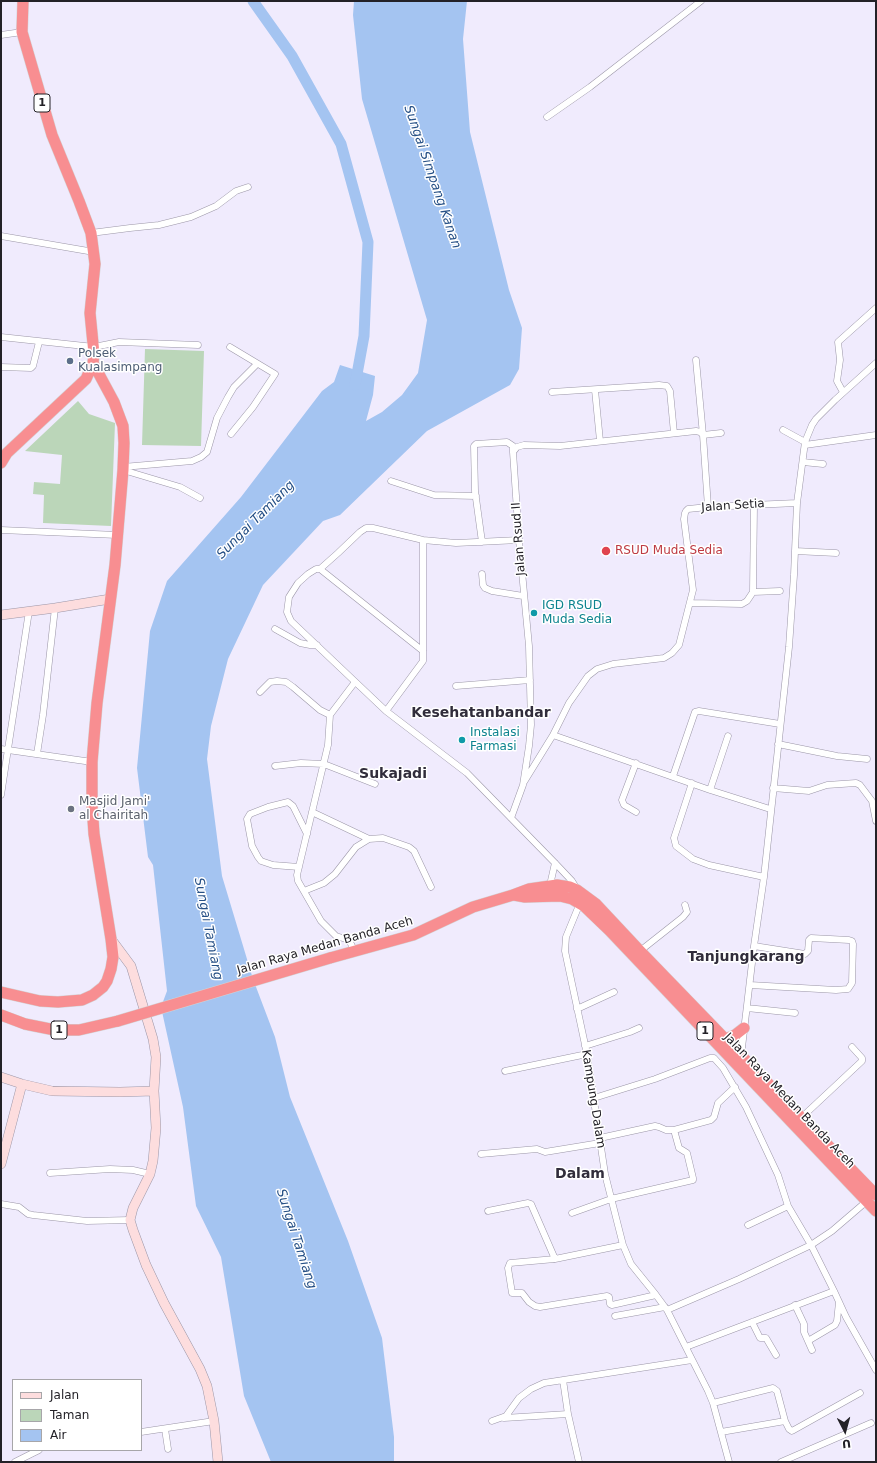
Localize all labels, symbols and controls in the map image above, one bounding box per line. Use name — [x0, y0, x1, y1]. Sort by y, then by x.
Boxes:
road number: 1 — [34, 94, 50, 112]
water label: Sungai Simpang Kanan — [400, 103, 464, 251]
place label: Polsek Kualasimpang — [78, 347, 162, 375]
marker: Polsek Kualasimpang — [65, 356, 75, 366]
water label: Sungai Tamiang — [214, 478, 298, 562]
street label: Jalan Setia — [701, 497, 765, 515]
street label: Jalan Rsud II — [509, 502, 529, 576]
place label: RSUD Muda Sedia — [615, 544, 723, 558]
marker: RSUD Muda Sedia — [600, 545, 612, 557]
place label: IGD RSUD Muda Sedia — [542, 599, 612, 627]
marker: IGD RSUD Muda Sedia — [529, 608, 539, 618]
district label: Kesehatanbandar — [411, 705, 551, 721]
place label: Instalasi Farmasi — [470, 726, 520, 754]
marker: Instalasi Farmasi — [457, 735, 467, 745]
district label: Sukajadi — [359, 766, 427, 782]
place label: Masjid Jami' al Chairitah — [79, 795, 150, 823]
marker: Masjid Jami' al Chairitah — [66, 804, 76, 814]
water label: Sungai Tamiang — [190, 876, 226, 982]
street label: Jalan Raya Medan Banda Aceh — [235, 914, 415, 978]
district label: Tanjungkarang — [687, 949, 805, 965]
road number: 1 — [51, 1021, 67, 1039]
road number: 1 — [697, 1022, 713, 1040]
street label: Jalan Raya Medan Banda Aceh — [720, 1030, 858, 1172]
street label: Kampung Dalam — [578, 1049, 608, 1149]
district label: Dalam — [555, 1166, 605, 1182]
water label: Sungai Tamiang — [273, 1187, 319, 1291]
legend — [12, 1379, 142, 1451]
text: Jalan — [50, 1388, 79, 1402]
text: Taman — [50, 1408, 89, 1422]
north arrow — [825, 1411, 865, 1451]
text: Air — [50, 1428, 66, 1442]
text: U — [841, 1437, 851, 1450]

